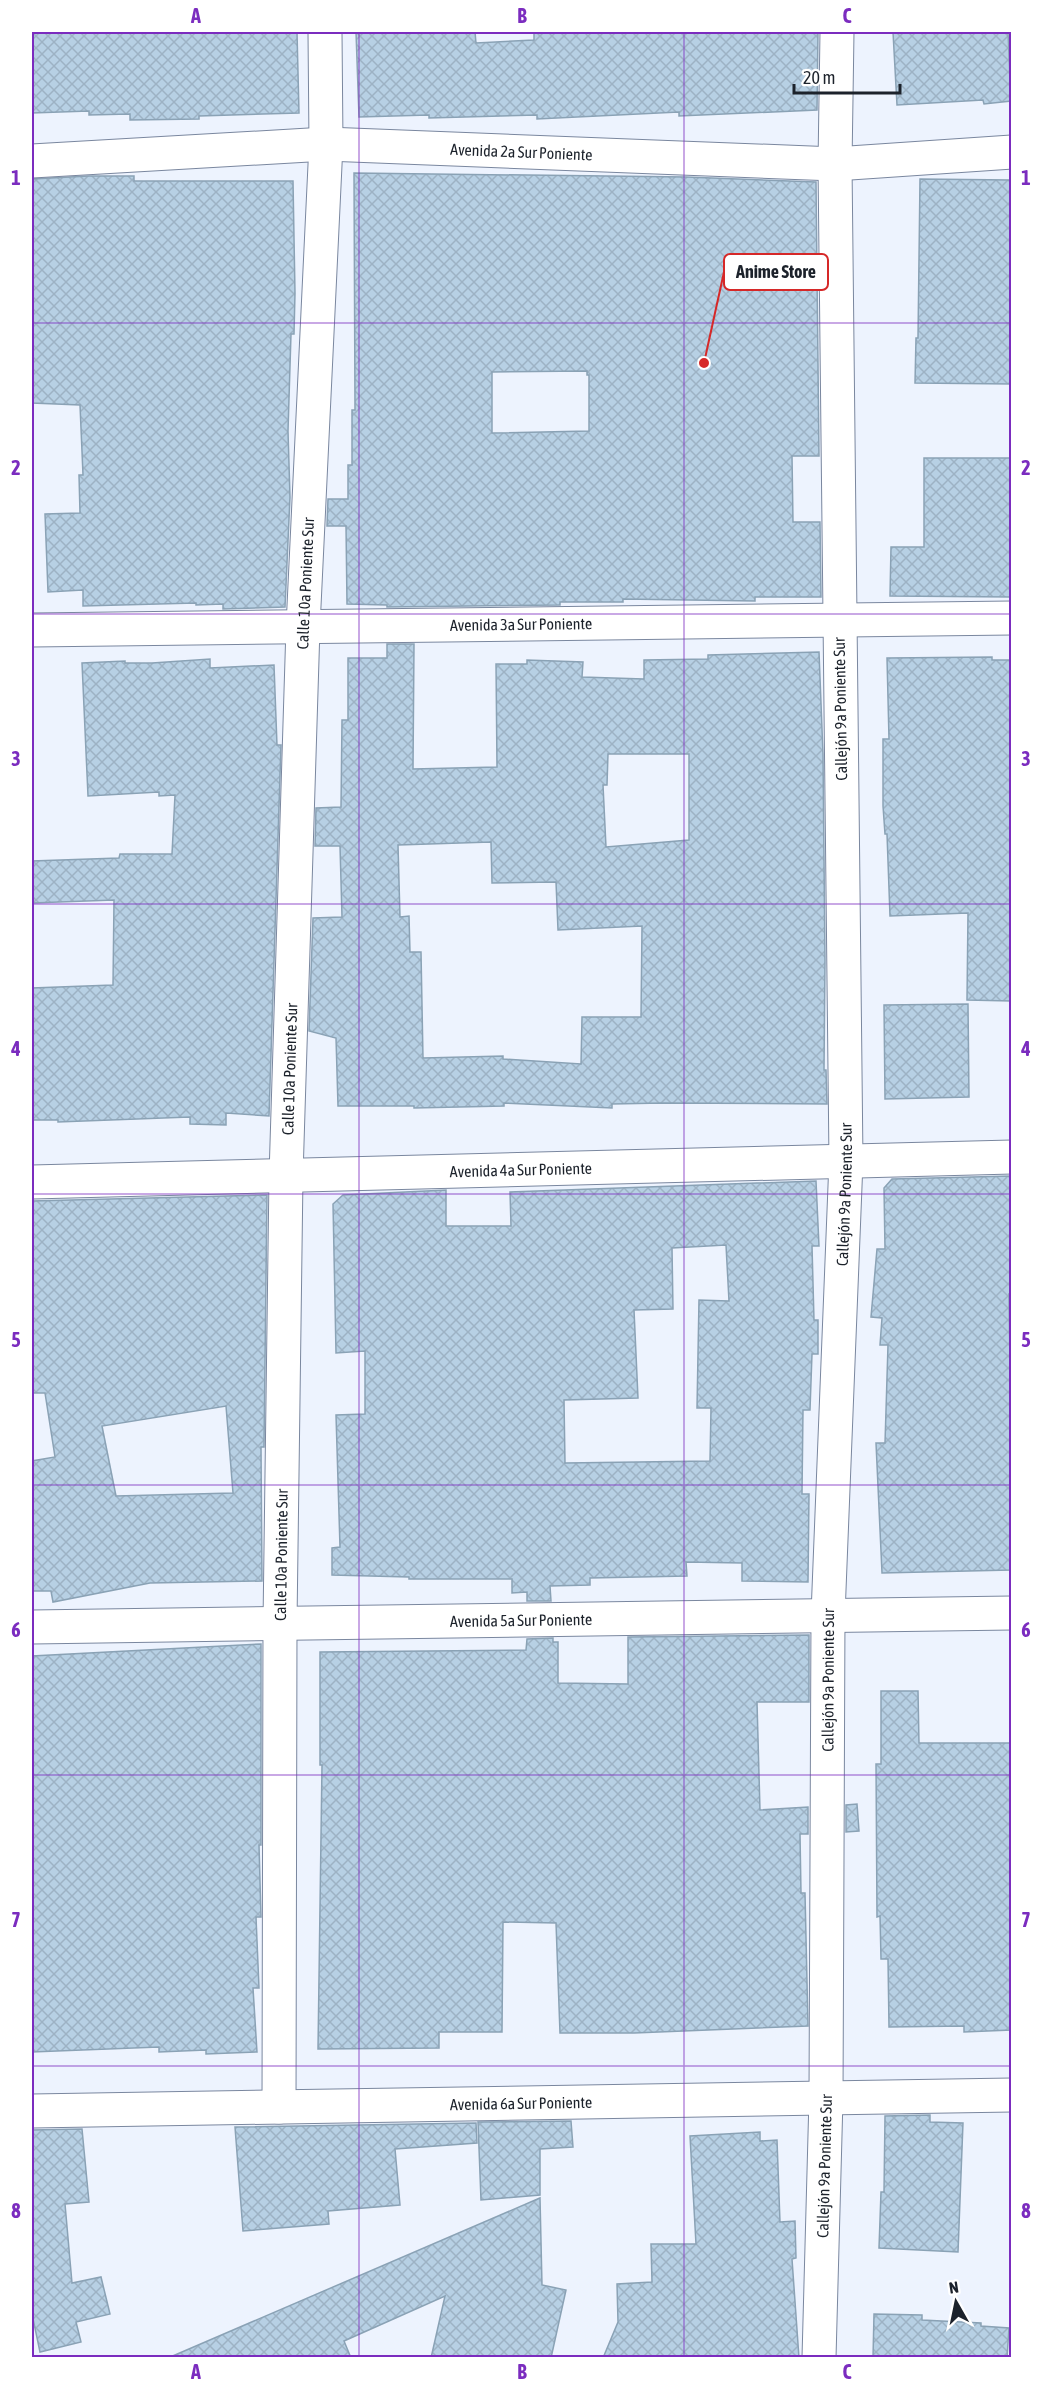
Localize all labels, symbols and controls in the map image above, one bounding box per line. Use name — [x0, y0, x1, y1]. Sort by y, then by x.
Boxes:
text: A — [190, 4, 201, 27]
text: B — [517, 4, 527, 27]
text: C — [843, 4, 852, 27]
scale bar — [794, 57, 900, 95]
text: 20 m — [803, 67, 835, 88]
street label: Avenida 2a Sur Poniente — [450, 140, 593, 163]
text: 1 — [11, 166, 21, 189]
text: 1 — [1021, 166, 1031, 189]
callout: Anime Store — [724, 254, 828, 290]
text: Anime Store — [735, 261, 816, 282]
text: 2 — [11, 456, 21, 479]
text: 2 — [1021, 456, 1031, 479]
street label: Calle 10a Poniente Sur — [293, 517, 317, 650]
street label: Avenida 3a Sur Poniente — [450, 614, 592, 634]
street label: Callejón 9a Poniente Sur — [830, 637, 851, 781]
text: 3 — [11, 747, 21, 770]
text: 3 — [1021, 747, 1031, 770]
street label: Calle 10a Poniente Sur — [278, 1003, 300, 1135]
text: 4 — [10, 1037, 21, 1060]
text: 4 — [1020, 1037, 1031, 1060]
street label: Callejón 9a Poniente Sur — [833, 1122, 855, 1266]
street label: Avenida 4a Sur Poniente — [450, 1159, 592, 1180]
text: 5 — [11, 1328, 21, 1351]
text: 5 — [1021, 1328, 1031, 1351]
street label: Calle 10a Poniente Sur — [271, 1489, 291, 1621]
street label: Callejón 9a Poniente Sur — [818, 1608, 838, 1752]
street label: Avenida 5a Sur Poniente — [450, 1610, 592, 1630]
text: 6 — [11, 1618, 21, 1641]
text: 6 — [1021, 1618, 1031, 1641]
text: 7 — [11, 1908, 21, 1931]
text: 7 — [1021, 1908, 1031, 1931]
street label: Avenida 6a Sur Poniente — [450, 2093, 592, 2113]
street label: Callejón 9a Poniente Sur — [813, 2094, 835, 2238]
text: 8 — [11, 2199, 21, 2222]
text: 8 — [1021, 2199, 1031, 2222]
north arrow — [926, 2272, 986, 2332]
text: N — [948, 2278, 960, 2297]
text: A — [190, 2360, 201, 2383]
text: B — [517, 2360, 527, 2383]
text: C — [843, 2360, 852, 2383]

